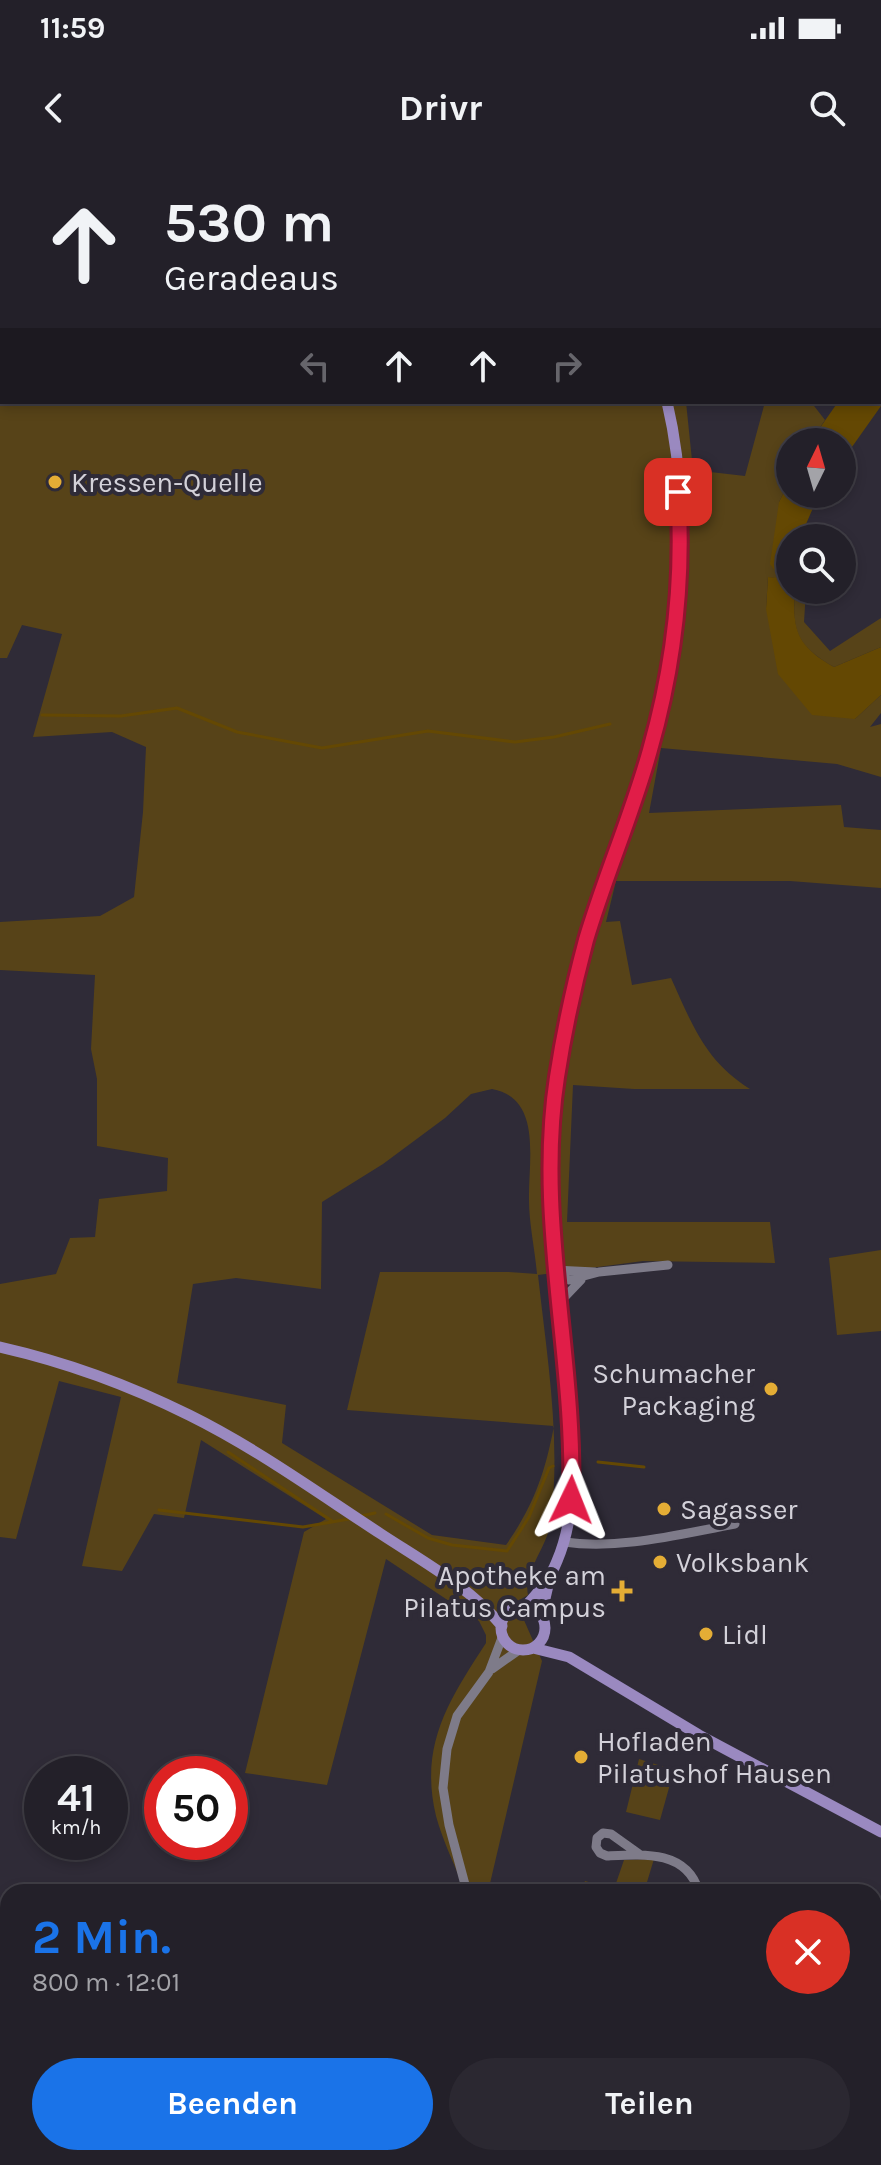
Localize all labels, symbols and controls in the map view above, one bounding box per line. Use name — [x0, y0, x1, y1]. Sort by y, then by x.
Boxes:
text: 11:59 — [40, 10, 105, 46]
icon: back — [32, 86, 76, 130]
icon: search — [805, 86, 849, 130]
text: Drivr — [399, 87, 482, 129]
text: 530 m — [164, 190, 334, 255]
icon: ahead — [32, 192, 136, 296]
text: Geradeaus — [164, 257, 339, 299]
icon: left — [293, 344, 337, 388]
icon: ahead — [377, 344, 421, 388]
icon: ahead — [461, 344, 505, 388]
icon: right — [545, 344, 589, 388]
north arrow — [776, 428, 856, 508]
map controls — [776, 428, 856, 604]
pin — [644, 458, 712, 526]
place label: Kressen-Quelle — [71, 466, 263, 499]
icon: arrive — [656, 470, 700, 514]
marker: Kressen-Quelle — [46, 473, 64, 491]
button: search — [776, 524, 856, 604]
place label: Schumacher Packaging — [592, 1357, 756, 1422]
marker: Schumacher Packaging — [762, 1380, 780, 1398]
position arrow — [529, 1458, 613, 1542]
place label: Sagasser — [680, 1493, 798, 1526]
marker: Sagasser — [655, 1500, 673, 1518]
place label: Volksbank — [676, 1546, 809, 1579]
marker: Volksbank — [651, 1553, 669, 1571]
place label: Apotheke am Pilatus Campus — [403, 1559, 606, 1624]
marker: Apotheke am Pilatus Campus — [613, 1582, 631, 1600]
place label: Lidl — [722, 1618, 768, 1651]
marker: Lidl — [697, 1625, 715, 1643]
place label: Hofladen Pilatushof Hausen — [597, 1725, 832, 1790]
marker: Hofladen Pilatushof Hausen — [572, 1748, 590, 1766]
speed limit sign: 50 — [144, 1756, 248, 1860]
text: 41 — [57, 1774, 95, 1821]
text: km/h — [51, 1816, 101, 1839]
text: 2 Min. — [32, 1909, 171, 1965]
button: close — [766, 1910, 850, 1994]
text: 800 m · 12:01 — [32, 1967, 180, 1998]
button: Beenden — [32, 2058, 433, 2150]
button: Teilen — [449, 2058, 850, 2150]

